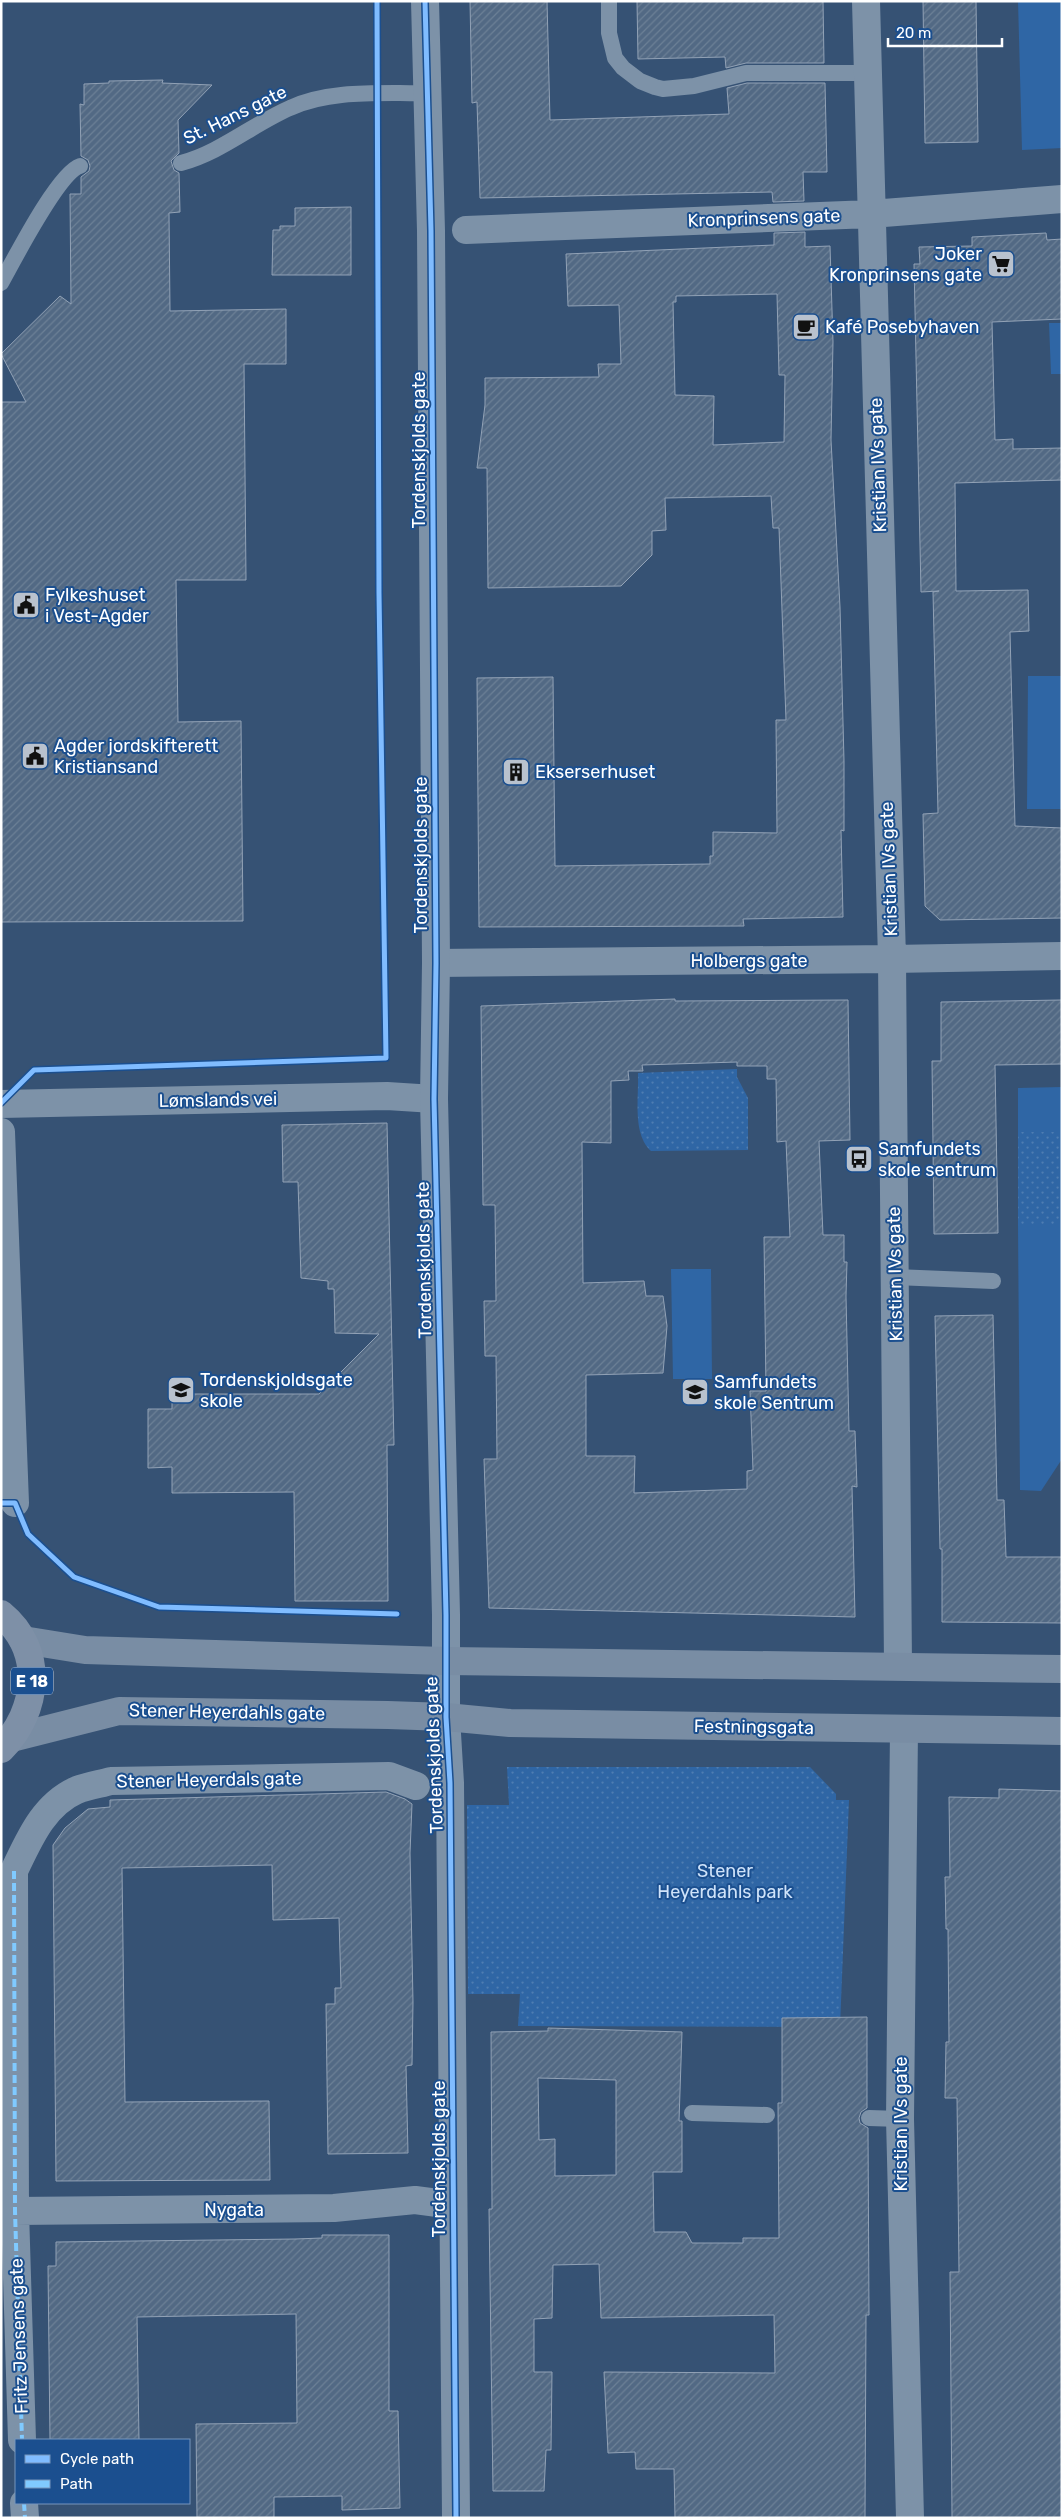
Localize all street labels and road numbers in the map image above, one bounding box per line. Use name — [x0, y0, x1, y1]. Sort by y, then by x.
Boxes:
street label: St. Hans gate — [180, 81, 290, 149]
street label: Kronprinsens gate — [687, 204, 841, 232]
street label: Tordenskjolds gate — [408, 371, 430, 529]
street label: Kristian IVs gate — [865, 397, 891, 533]
street label: Tordenskjolds gate — [410, 776, 432, 934]
street label: Kristian IVs gate — [876, 801, 902, 937]
street label: Holbergs gate — [690, 950, 808, 972]
street label: Lømslands vei — [159, 1088, 277, 1112]
street label: Tordenskjolds gate — [412, 1181, 436, 1339]
street label: Kristian IVs gate — [883, 1206, 907, 1342]
road number: E 18 — [11, 1668, 53, 1694]
street label: Tordenskjolds gate — [420, 1676, 448, 1834]
street label: Stener Heyerdahls gate — [129, 1699, 325, 1725]
street label: Festningsgata — [694, 1715, 814, 1739]
street label: Stener Heyerdals gate — [116, 1767, 302, 1793]
street label: Kristian IVs gate — [890, 2057, 912, 2191]
street label: Tordenskjolds gate — [428, 2080, 450, 2238]
street label: Nygata — [204, 2199, 264, 2221]
street label: Fritz Jensens gate — [5, 2258, 33, 2414]

